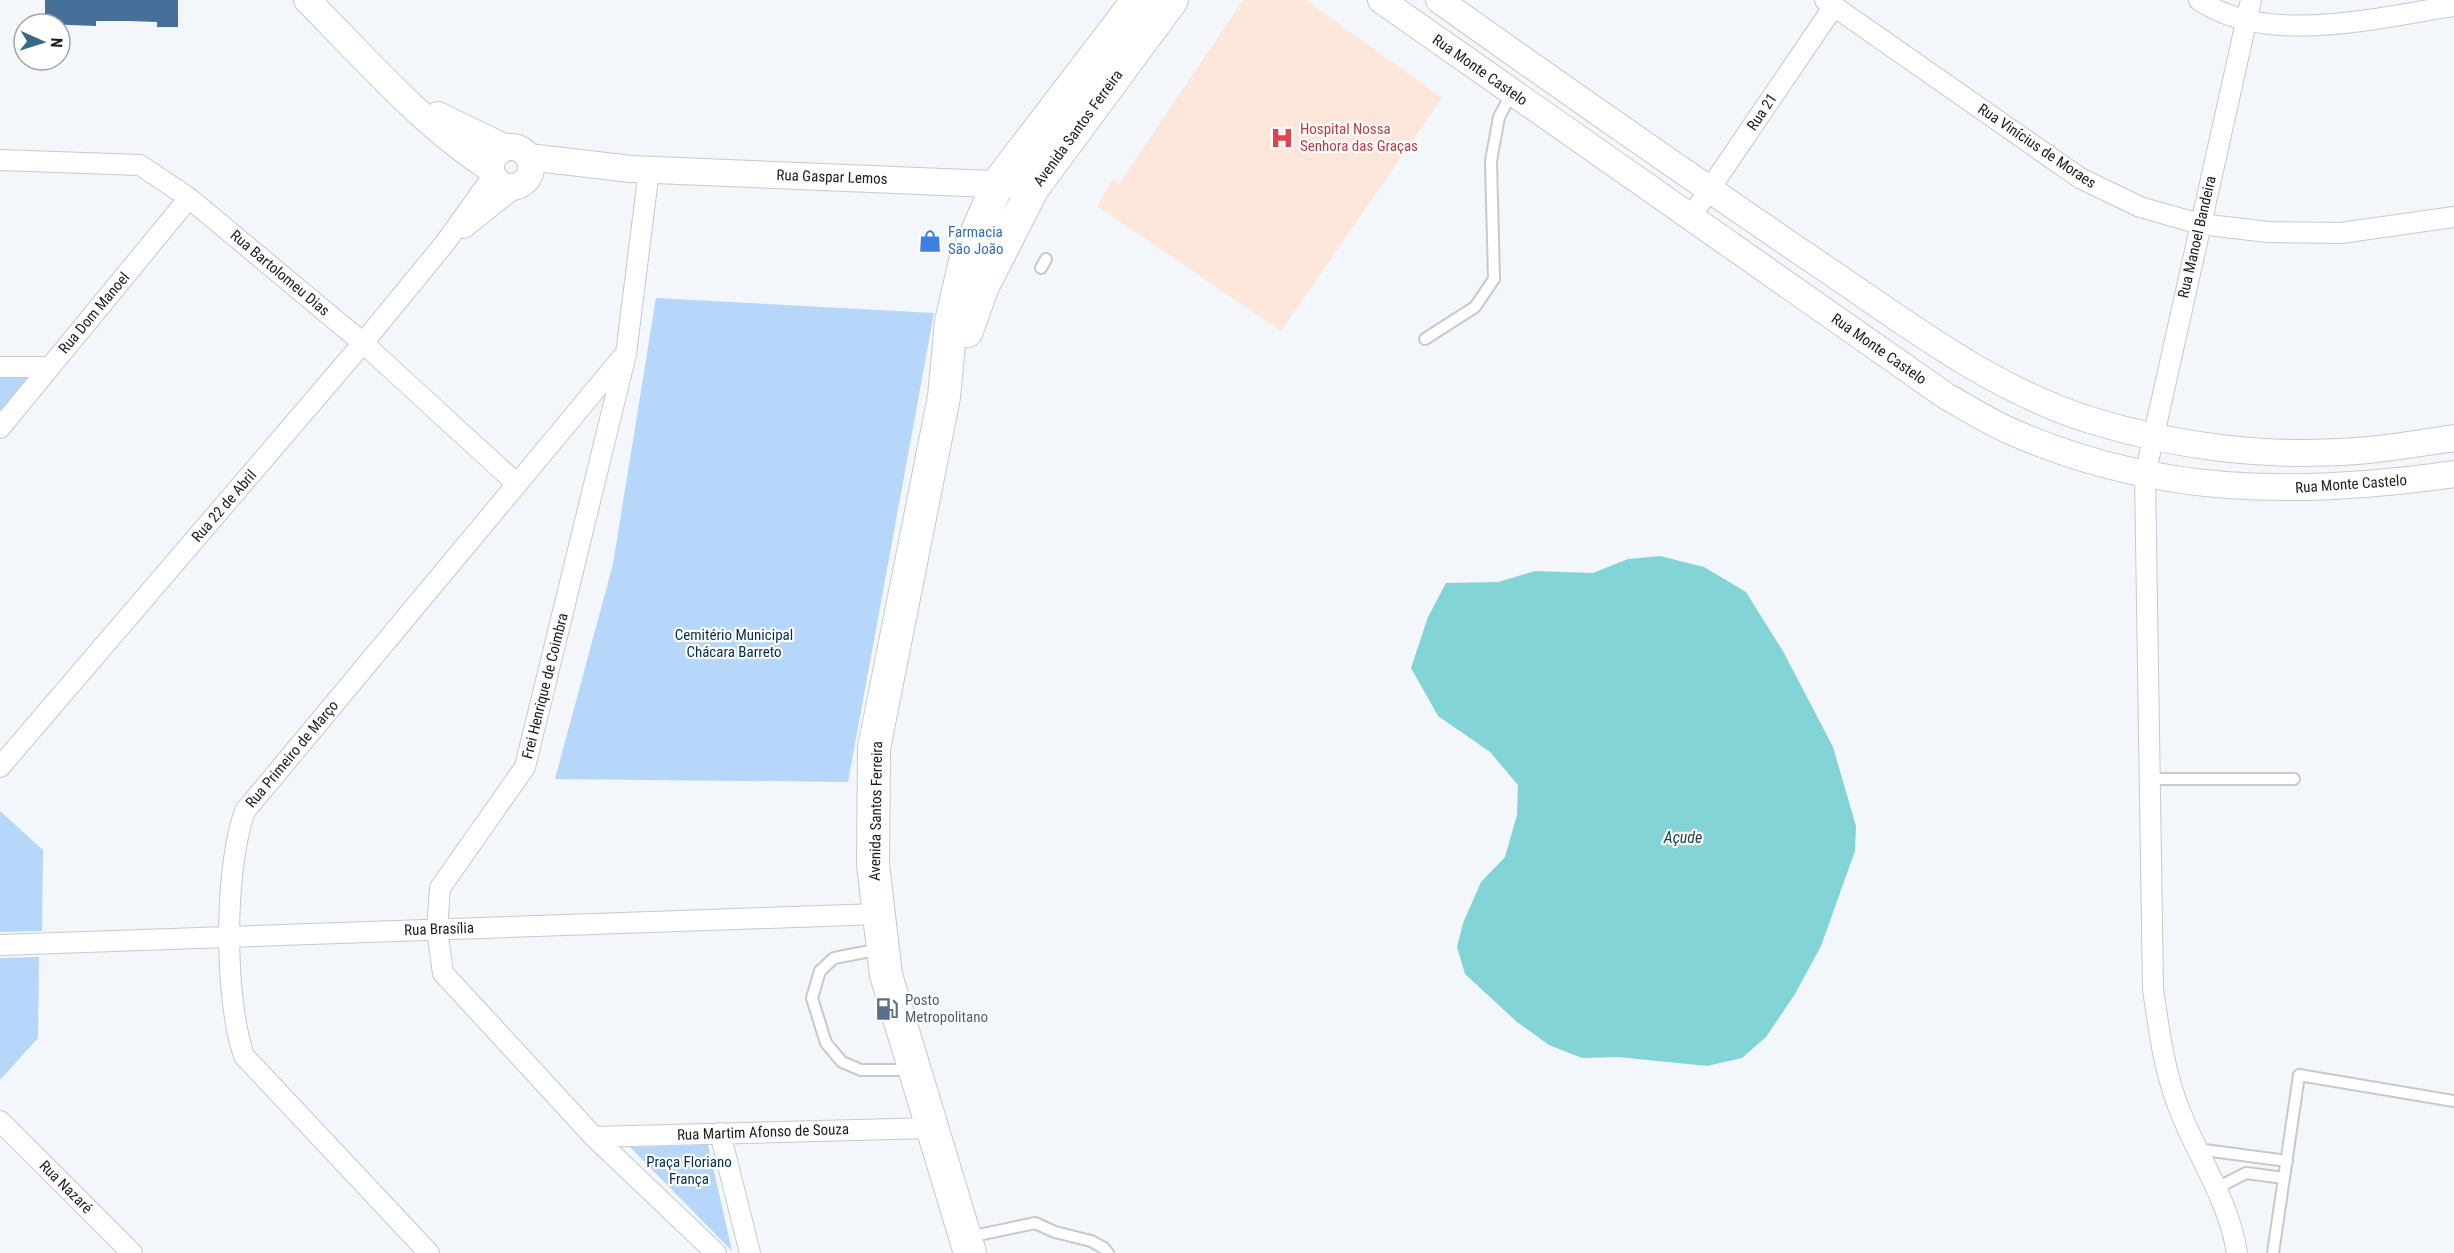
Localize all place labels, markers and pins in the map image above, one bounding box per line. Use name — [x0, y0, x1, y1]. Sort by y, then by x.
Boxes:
place label: Hospital Nossa Senhora das Graças — [1300, 120, 1418, 155]
hospital icon: Hospital Nossa Senhora das Graças — [1269, 125, 1295, 151]
place label: Farmacia São João — [948, 223, 1003, 258]
shop icon: Farmacia São João — [917, 228, 943, 254]
place label: Posto Metropolitano — [905, 991, 988, 1026]
fuel station icon: Posto Metropolitano — [874, 996, 900, 1022]

